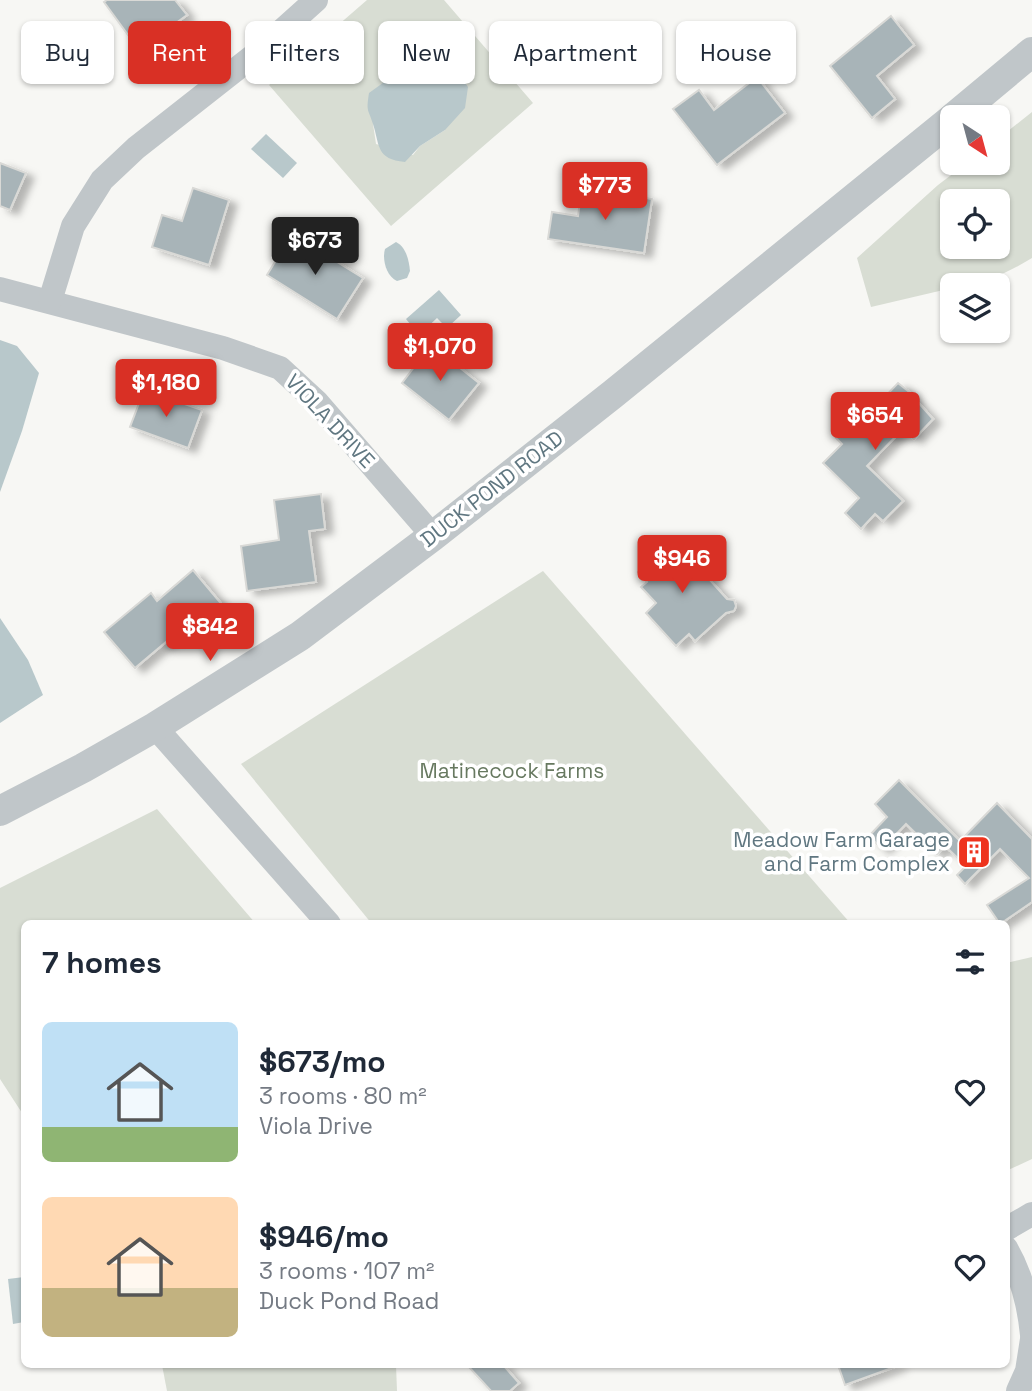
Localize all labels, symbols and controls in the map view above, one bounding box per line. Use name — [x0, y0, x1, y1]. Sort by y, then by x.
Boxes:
chip: Buy — [21, 21, 114, 84]
chip: Rent — [128, 21, 231, 84]
chip: Filters — [245, 21, 364, 84]
chip: New — [378, 21, 475, 84]
chip: Apartment — [489, 21, 662, 84]
chip: House — [676, 21, 796, 84]
north arrow — [940, 105, 1010, 175]
map controls — [940, 105, 1010, 343]
pin: $773 — [564, 162, 646, 222]
text: $773 — [578, 170, 632, 200]
button: locate — [940, 189, 1010, 259]
pin: $673 — [274, 218, 356, 277]
text: $673 — [288, 225, 342, 255]
button: layers — [940, 273, 1010, 343]
pin: $1,070 — [383, 324, 497, 383]
text: $1,070 — [404, 331, 476, 361]
pin: $1,180 — [109, 360, 223, 419]
text: $1,180 — [132, 367, 201, 397]
street label: VIOLA DRIVE — [280, 368, 381, 473]
pin: $654 — [834, 392, 916, 452]
text: $654 — [847, 400, 903, 430]
street label: DUCK POND ROAD — [415, 424, 568, 553]
pin: $946 — [641, 536, 723, 595]
text: $946 — [654, 543, 711, 573]
pin: $842 — [169, 604, 251, 663]
text: $842 — [182, 611, 238, 641]
park label: Matinecock Farms — [420, 757, 604, 784]
place label: Meadow Farm Garage and Farm Complex — [733, 826, 950, 877]
building icon: Meadow Farm Garage and Farm Complex — [955, 833, 993, 871]
text: 7 homes — [42, 943, 162, 982]
icon: filters — [951, 943, 989, 981]
text: $673/mo — [259, 1042, 386, 1081]
icon: home — [98, 1050, 182, 1134]
icon: heart — [951, 1073, 989, 1111]
text: 3 rooms · 80 m² — [259, 1081, 427, 1111]
text: Viola Drive — [259, 1111, 373, 1141]
text: $946/mo — [259, 1217, 389, 1256]
icon: home — [98, 1225, 182, 1309]
icon: heart — [951, 1248, 989, 1286]
text: 3 rooms · 107 m² — [259, 1256, 435, 1286]
text: Duck Pond Road — [259, 1286, 439, 1316]

